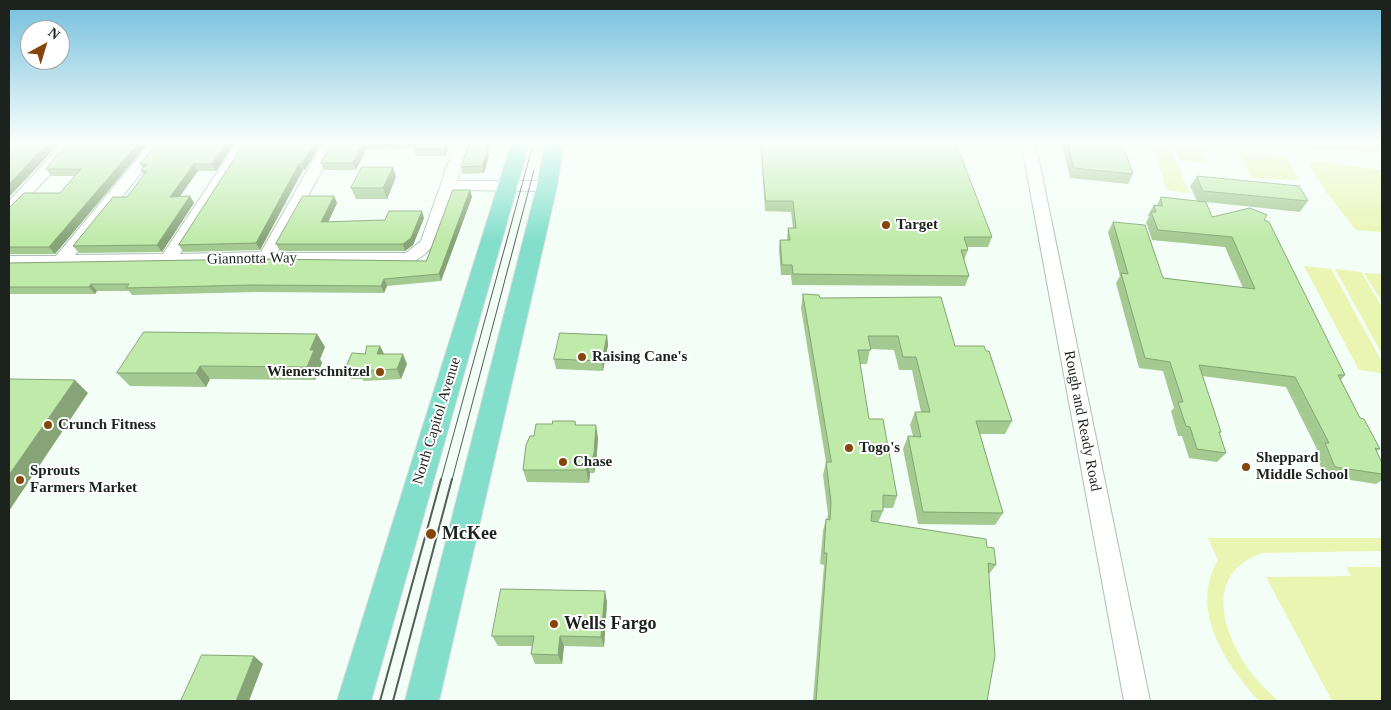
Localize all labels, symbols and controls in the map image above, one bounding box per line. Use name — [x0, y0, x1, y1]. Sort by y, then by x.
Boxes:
north arrow — [20, 20, 70, 70]
text: N — [45, 25, 63, 43]
place label: Target — [896, 216, 938, 234]
marker: Target — [880, 219, 892, 231]
street label: Giannotta Way — [207, 249, 297, 269]
place label: Raising Cane's — [592, 348, 687, 366]
street label: Rough and Ready Road — [1060, 349, 1104, 493]
marker: Raising Cane's — [576, 351, 588, 363]
street label: North Capitol Avenue — [409, 355, 465, 487]
place label: Wienerschnitzel — [267, 363, 370, 381]
marker: Wienerschnitzel — [374, 366, 386, 378]
place label: Crunch Fitness — [58, 416, 156, 434]
marker: Crunch Fitness — [42, 419, 54, 431]
place label: Togo's — [859, 439, 900, 457]
marker: Togo's — [843, 442, 855, 454]
place label: Sheppard Middle School — [1256, 449, 1348, 484]
place label: Chase — [573, 453, 612, 471]
marker: Chase — [557, 456, 569, 468]
marker: Sheppard Middle School — [1240, 461, 1252, 473]
place label: Sprouts Farmers Market — [30, 462, 137, 497]
marker: Sprouts Farmers Market — [14, 474, 26, 486]
place label: McKee — [442, 523, 497, 545]
marker: McKee — [424, 527, 438, 541]
place label: Wells Fargo — [564, 613, 656, 635]
marker: Wells Fargo — [548, 618, 560, 630]

